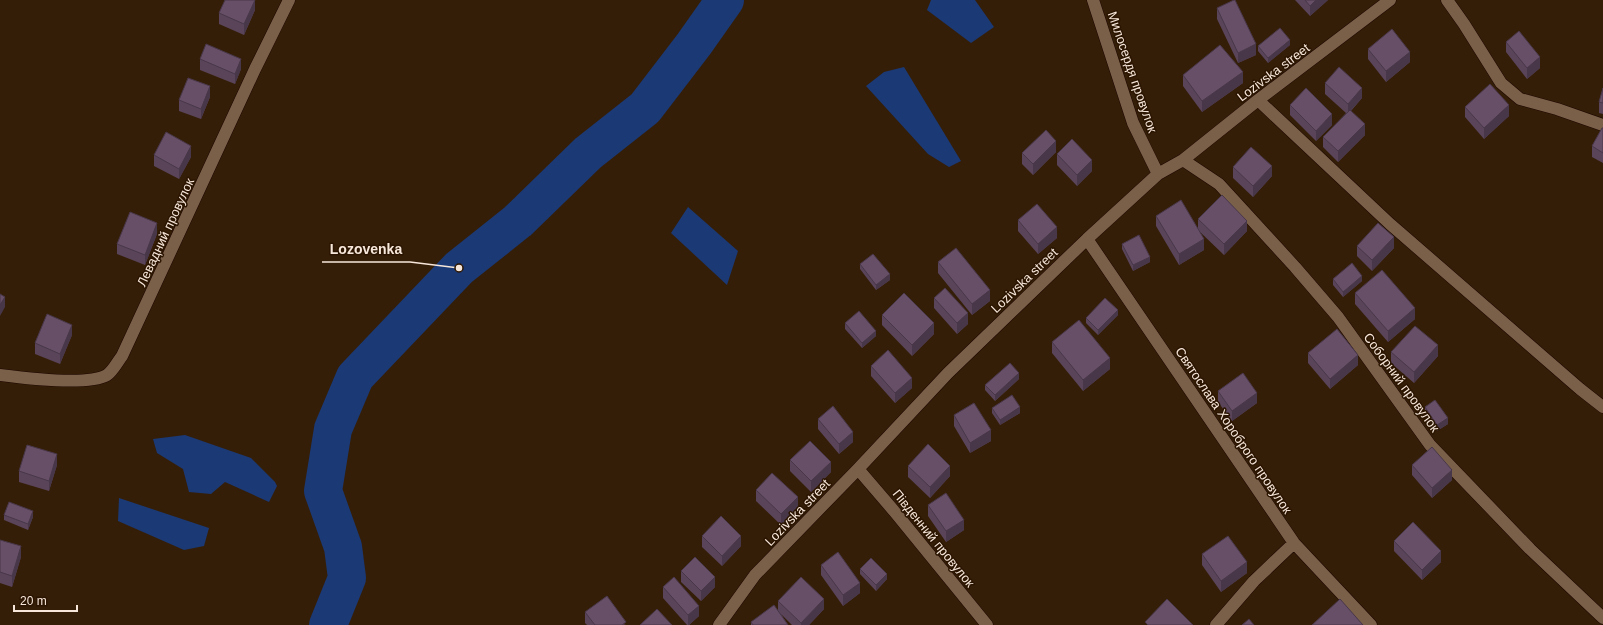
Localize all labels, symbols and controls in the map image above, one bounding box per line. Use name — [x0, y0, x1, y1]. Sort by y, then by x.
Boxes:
street label: Милосердя провулок — [1105, 10, 1160, 135]
street label: Lozivska street — [1234, 40, 1313, 104]
street label: Левадний провулок — [134, 175, 197, 289]
callout: Lozovenka — [322, 236, 410, 262]
text: Lozovenka — [330, 241, 402, 257]
street label: Lozivska street — [988, 245, 1061, 316]
street label: Соборний провулок — [1361, 330, 1443, 435]
street label: Святослава Хороброго провулок — [1172, 344, 1295, 517]
street label: Lozivska street — [762, 476, 833, 549]
street label: Південний провулок — [890, 486, 978, 590]
scale bar — [14, 587, 77, 613]
text: 20 m — [20, 594, 47, 608]

